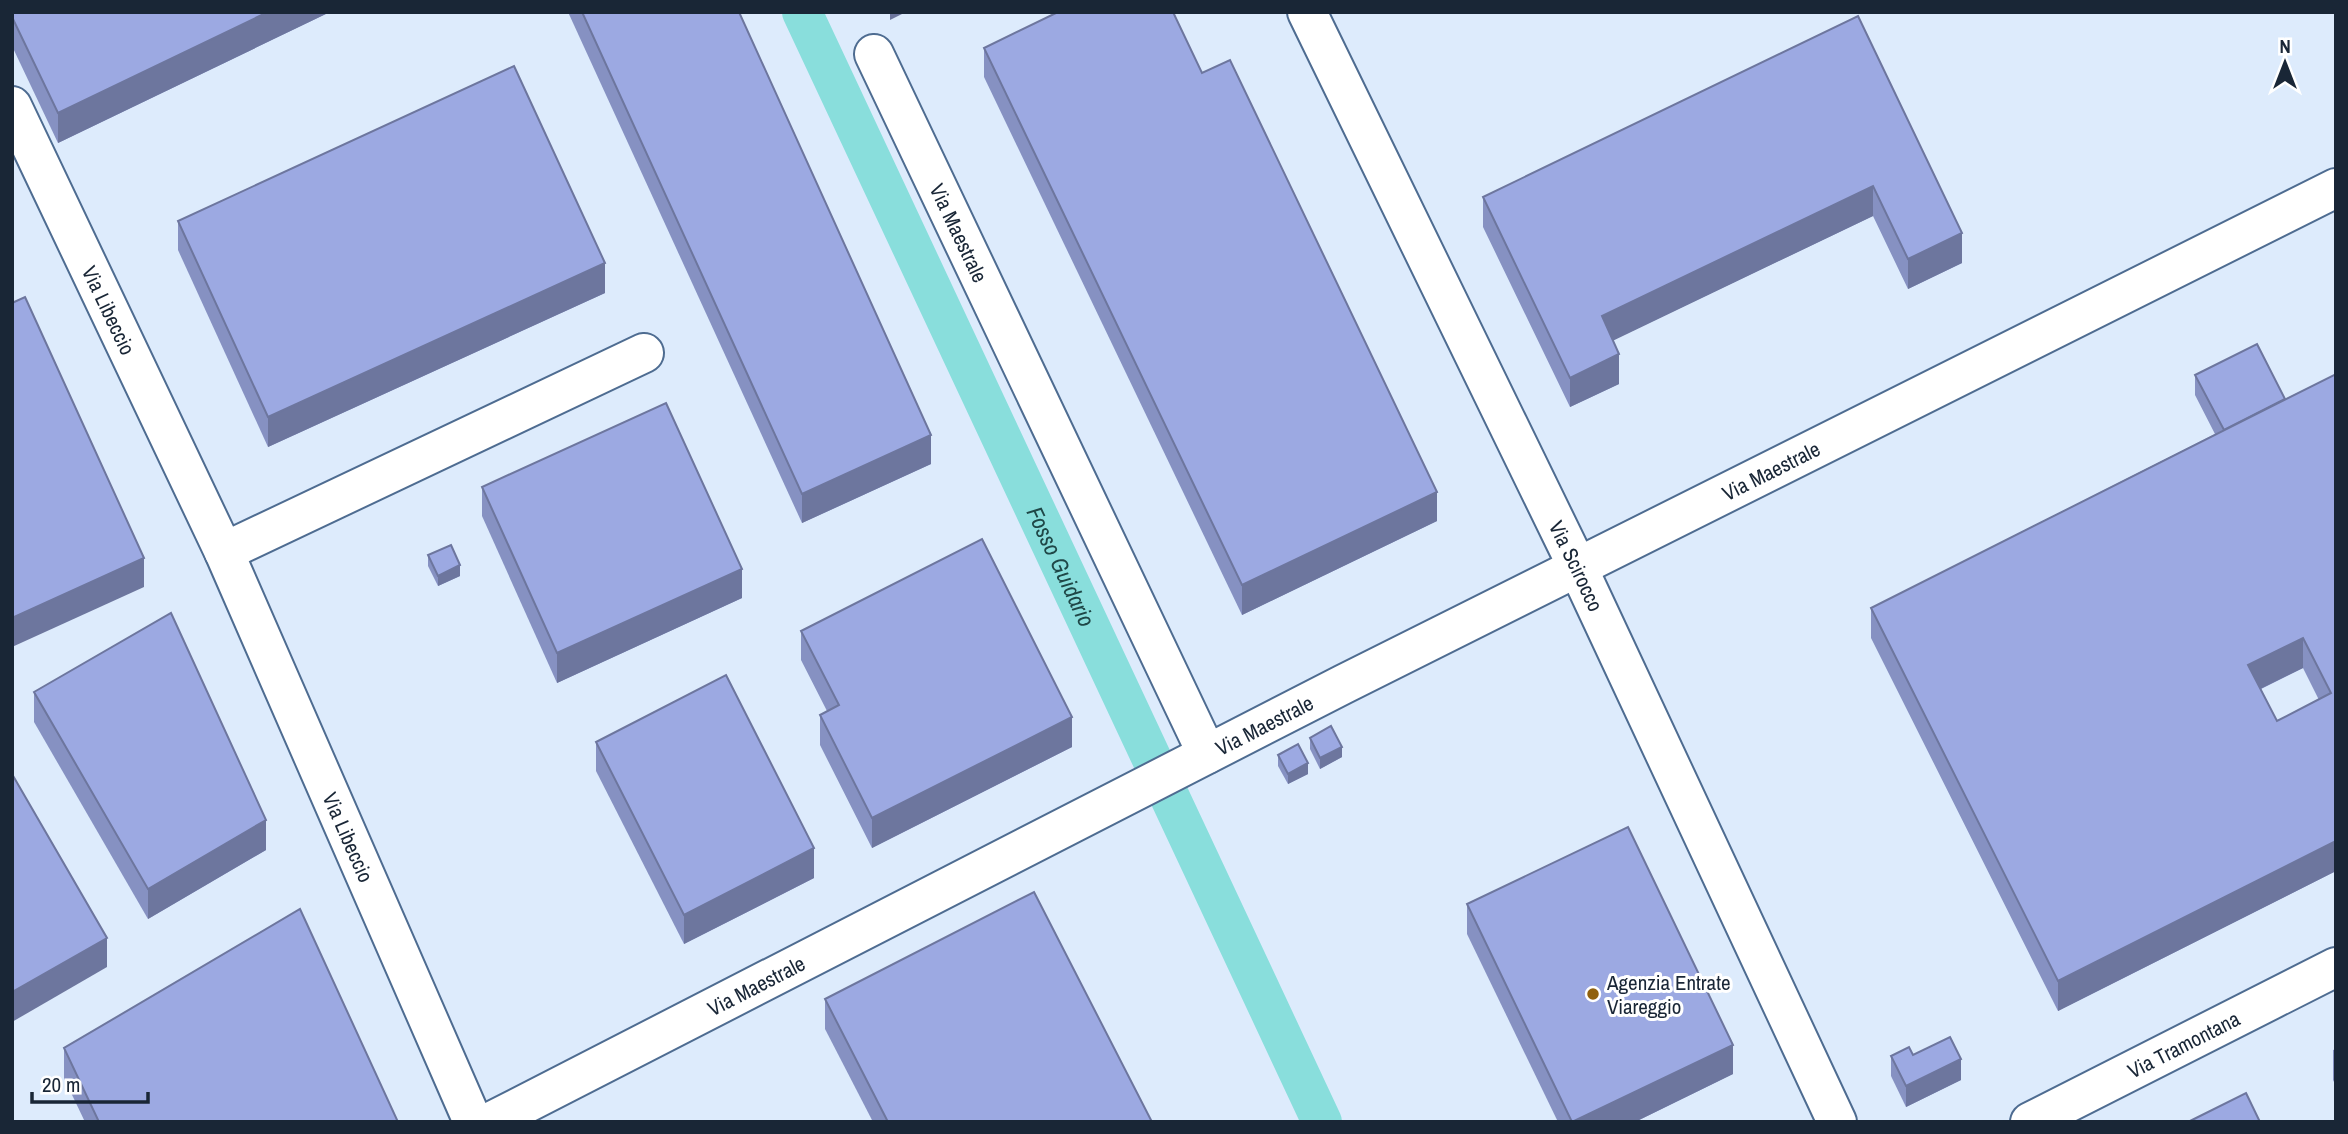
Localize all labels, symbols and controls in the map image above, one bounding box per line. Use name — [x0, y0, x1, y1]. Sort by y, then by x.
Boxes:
north arrow — [2250, 28, 2320, 98]
text: N — [2279, 33, 2291, 59]
street label: Via Maestrale — [923, 179, 995, 287]
street label: Via Libeccio — [75, 261, 143, 359]
street label: Via Maestrale — [1717, 434, 1825, 507]
water label: Fosso Guidario — [1020, 501, 1103, 631]
street label: Via Scirocco — [1543, 516, 1611, 616]
street label: Via Maestrale — [1210, 688, 1318, 762]
street label: Via Libeccio — [316, 788, 381, 887]
street label: Via Maestrale — [702, 948, 810, 1023]
place label: Agenzia Entrate Viareggio — [1606, 968, 1731, 1021]
marker: Agenzia Entrate Viareggio — [1585, 986, 1601, 1002]
street label: Via Tramontana — [2122, 1004, 2245, 1085]
scale bar — [32, 1060, 147, 1104]
text: 20 m — [42, 1070, 80, 1099]

